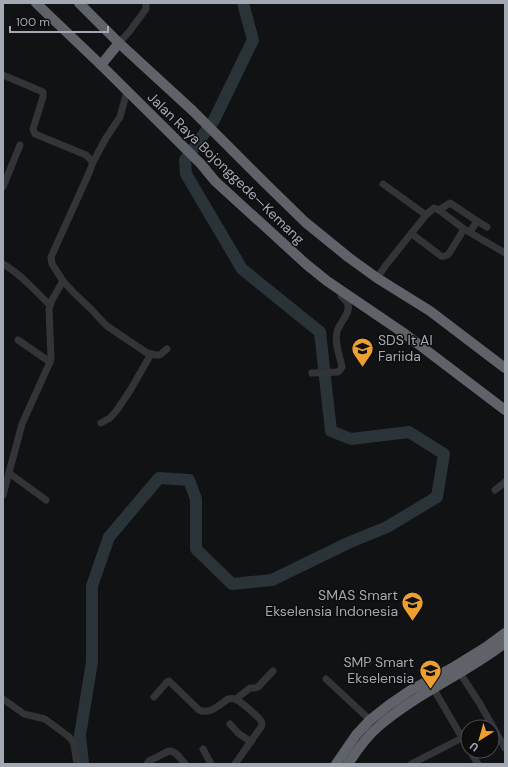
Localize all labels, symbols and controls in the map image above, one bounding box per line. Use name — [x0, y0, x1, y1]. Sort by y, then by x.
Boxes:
scale bar — [10, 8, 108, 34]
text: 100 m — [16, 14, 50, 30]
street label: Jalan Raya Bojonggede—Kemang — [144, 88, 309, 248]
place label: SDS It Al Fariida — [378, 331, 433, 365]
school or university icon: SDS It Al Fariida — [349, 335, 375, 368]
place label: SMAS Smart Ekselensia Indonesia — [265, 586, 398, 620]
school or university icon: SMAS Smart Ekselensia Indonesia — [400, 590, 426, 623]
place label: SMP Smart Ekselensia — [343, 653, 414, 687]
school or university icon: SMP Smart Ekselensia — [417, 657, 443, 690]
north arrow — [460, 719, 500, 759]
text: U — [467, 739, 481, 755]

